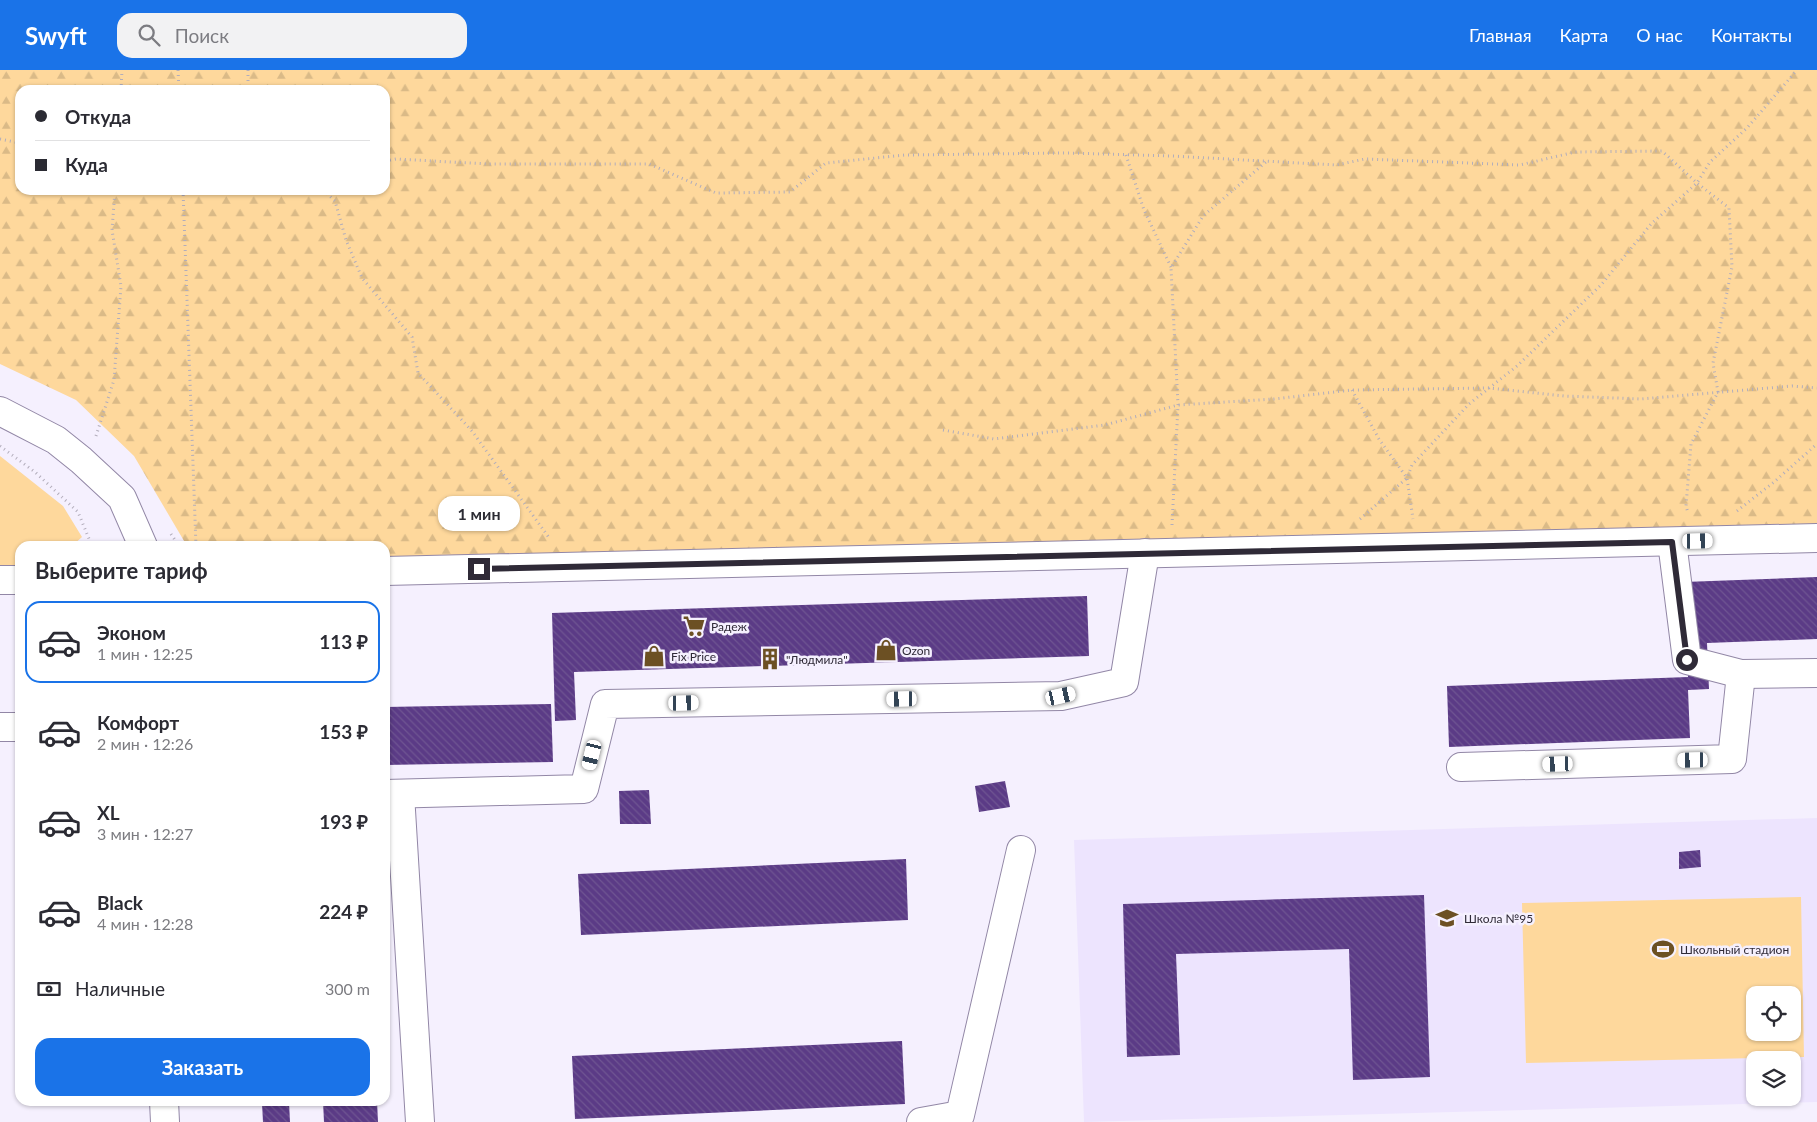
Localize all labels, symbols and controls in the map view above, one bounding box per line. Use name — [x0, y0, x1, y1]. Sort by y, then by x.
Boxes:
search box — [117, 13, 467, 58]
text: Swyft — [25, 21, 87, 50]
icon: search — [135, 21, 163, 49]
text: Поиск — [175, 24, 229, 47]
text: Главная — [1469, 24, 1532, 46]
text: Карта — [1560, 24, 1608, 46]
text: О нас — [1636, 24, 1683, 46]
text: Контакты — [1711, 24, 1792, 46]
text: Откуда — [65, 105, 131, 128]
text: Куда — [65, 153, 108, 176]
callout: 1 мин — [438, 496, 520, 532]
text: 1 мин — [457, 504, 501, 523]
car — [1682, 533, 1713, 549]
text: Выберите тариф — [35, 557, 208, 584]
route end — [468, 558, 490, 580]
supermarket icon: Радеж — [681, 613, 707, 639]
place label: Радеж — [711, 619, 748, 634]
icon: car — [37, 620, 82, 665]
text: Эконом — [97, 621, 166, 644]
text: 113 ₽ — [319, 630, 368, 653]
shop icon: Ozon — [873, 637, 899, 663]
shop icon: Fix Price — [641, 643, 667, 669]
place label: Ozon — [902, 643, 930, 658]
text: 1 мин · 12:25 — [97, 644, 193, 663]
building icon: "Людмила" — [757, 646, 783, 672]
place label: Fix Price — [671, 649, 716, 664]
route start — [1676, 649, 1698, 671]
place label: "Людмила" — [786, 652, 848, 667]
car — [1044, 685, 1077, 707]
car — [886, 691, 917, 707]
car — [668, 695, 699, 711]
icon: car — [37, 710, 82, 755]
text: Комфорт — [97, 711, 179, 734]
text: 153 ₽ — [319, 720, 368, 743]
text: 2 мин · 12:26 — [97, 734, 193, 753]
car — [581, 739, 602, 771]
car — [1677, 752, 1708, 768]
car — [1542, 756, 1573, 772]
icon: car — [37, 800, 82, 845]
text: XL — [97, 801, 120, 824]
text: 193 ₽ — [319, 810, 368, 833]
text: 3 мин · 12:27 — [97, 824, 193, 843]
icon: car — [37, 890, 82, 935]
text: Black — [97, 891, 143, 914]
text: 224 ₽ — [319, 900, 368, 923]
school or university icon: Школа №95 — [1434, 905, 1460, 931]
place label: Школа №95 — [1464, 911, 1533, 926]
text: 4 мин · 12:28 — [97, 914, 193, 933]
sports icon: Школьный стадион — [1650, 936, 1676, 962]
place label: Школьный стадион — [1680, 942, 1789, 957]
icon: cash — [35, 975, 63, 1003]
text: Наличные — [75, 977, 165, 1000]
text: 300 m — [325, 979, 370, 998]
map controls — [1746, 986, 1801, 1106]
button: locate — [1746, 986, 1801, 1041]
button: Заказать — [35, 1038, 370, 1096]
button: layers — [1746, 1051, 1801, 1106]

